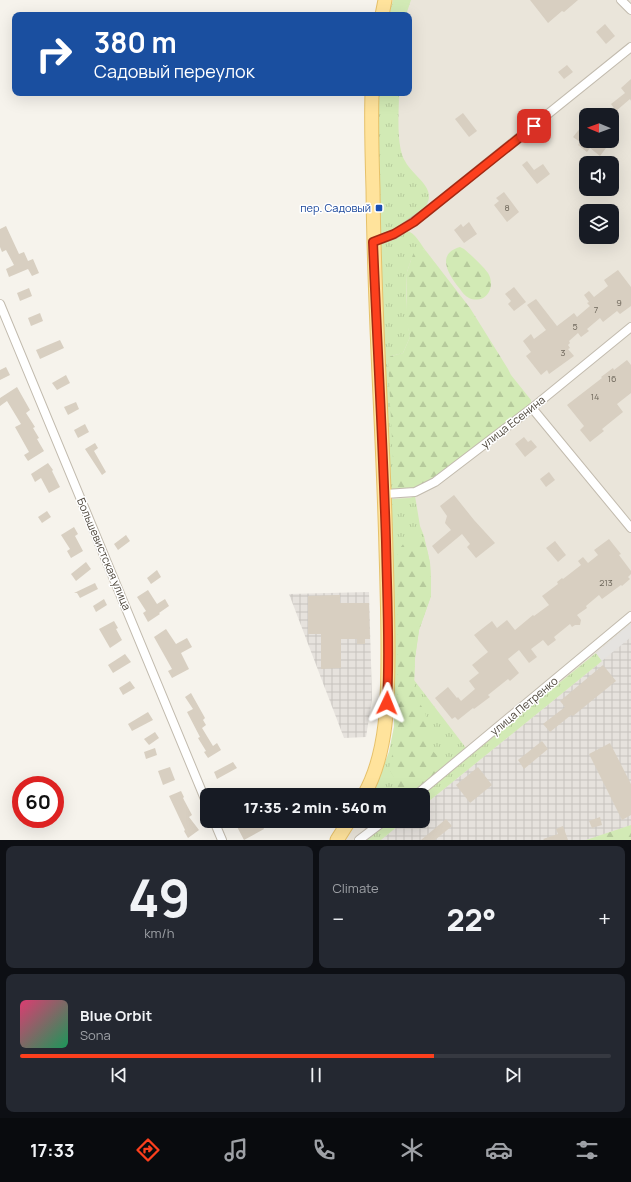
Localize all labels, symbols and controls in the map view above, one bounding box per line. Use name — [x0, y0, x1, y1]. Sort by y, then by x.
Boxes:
text: 380 m — [94, 23, 177, 61]
icon: right — [28, 28, 80, 80]
text: Садовый переулок — [94, 59, 255, 83]
north arrow — [579, 108, 619, 148]
map controls — [579, 108, 619, 244]
pin — [517, 109, 551, 143]
icon: arrive — [523, 115, 545, 137]
button: sound — [579, 156, 619, 196]
place label: пер. Садовый — [300, 200, 371, 215]
house number: 8 — [504, 201, 510, 214]
marker: пер. Садовый — [374, 203, 384, 213]
button: layers — [579, 204, 619, 244]
house number: 9 — [616, 296, 622, 309]
house number: 7 — [594, 303, 599, 316]
house number: 5 — [572, 320, 578, 333]
house number: 3 — [561, 346, 566, 359]
house number: 16 — [607, 372, 617, 385]
house number: 14 — [591, 390, 599, 403]
street label: улица Есенина — [478, 392, 548, 451]
street label: Большевистская улица — [74, 495, 135, 612]
house number: 213 — [599, 576, 613, 589]
street label: улица Петренко — [487, 673, 561, 738]
position arrow — [366, 682, 408, 724]
speed limit sign: 60 — [12, 776, 64, 828]
text: 17:35 · 2 min · 540 m — [243, 797, 387, 818]
text: 49 — [128, 862, 191, 933]
text: Climate — [333, 879, 379, 897]
text: 22° — [446, 899, 496, 940]
text: − — [333, 904, 344, 934]
text: + — [598, 904, 611, 934]
text: km/h — [144, 924, 174, 942]
text: Blue Orbit — [80, 1005, 152, 1026]
text: Sona — [80, 1026, 111, 1044]
icon: previous — [108, 1064, 130, 1086]
icon: pause — [305, 1064, 327, 1086]
icon: next — [502, 1064, 524, 1086]
icon: directions — [134, 1136, 162, 1164]
icon: music — [222, 1136, 250, 1164]
icon: phone — [310, 1136, 338, 1164]
icon: climate — [398, 1136, 426, 1164]
icon: car — [485, 1136, 513, 1164]
icon: filters — [573, 1136, 601, 1164]
text: 17:33 — [30, 1138, 74, 1162]

